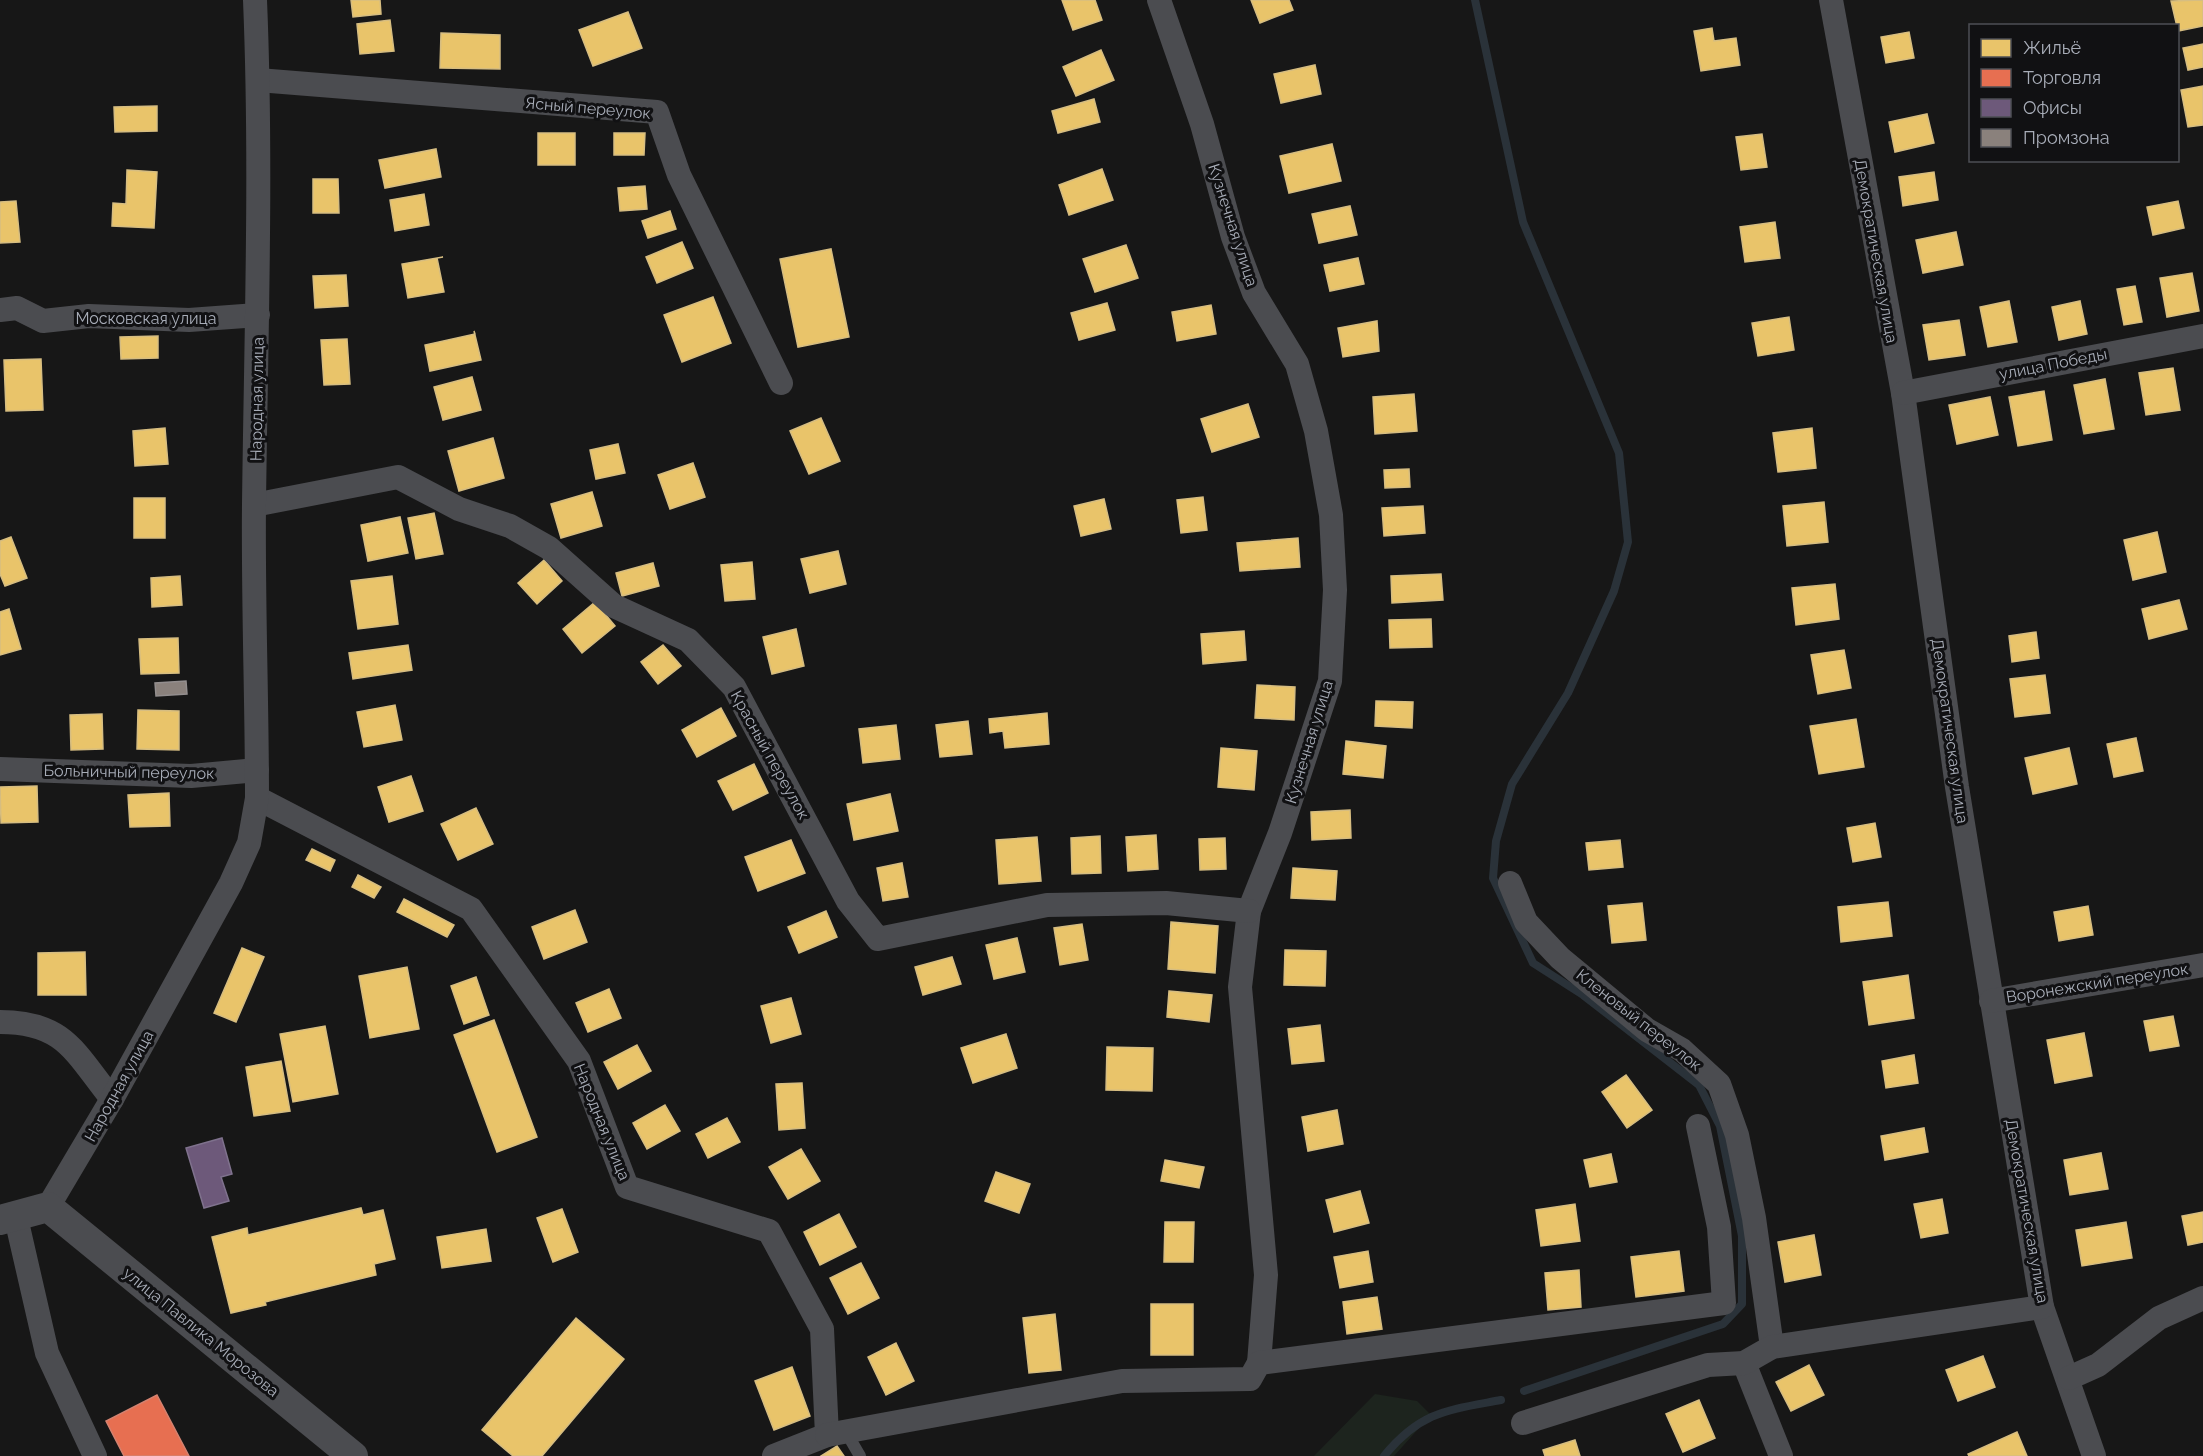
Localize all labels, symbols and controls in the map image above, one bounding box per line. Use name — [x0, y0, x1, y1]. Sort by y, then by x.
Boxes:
legend — [1969, 24, 2179, 162]
text: Жильё — [2023, 37, 2081, 58]
text: Торговля — [2023, 67, 2101, 88]
street label: Ясный переулок — [524, 93, 652, 123]
text: Офисы — [2023, 97, 2082, 118]
text: Промзона — [2023, 127, 2110, 148]
street label: Демократическая улица — [1850, 157, 1902, 345]
street label: Кузнечная улица — [1204, 161, 1262, 289]
street label: Московская улица — [75, 309, 217, 328]
street label: Народная улица — [246, 337, 268, 461]
street label: улица Победы — [1997, 344, 2109, 384]
street label: Демократическая улица — [1928, 637, 1972, 825]
street label: Кузнечная улица — [1281, 678, 1337, 806]
street label: Красный переулок — [727, 687, 813, 823]
street label: Больничный переулок — [43, 761, 215, 783]
street label: Воронежский переулок — [2005, 959, 2189, 1007]
street label: Кленовый переулок — [1573, 965, 1705, 1075]
street label: Народная улица — [81, 1027, 157, 1145]
street label: Народная улица — [570, 1061, 634, 1183]
street label: Демократическая улица — [2001, 1117, 2053, 1305]
street label: улица Павлика Морозова — [119, 1263, 283, 1401]

